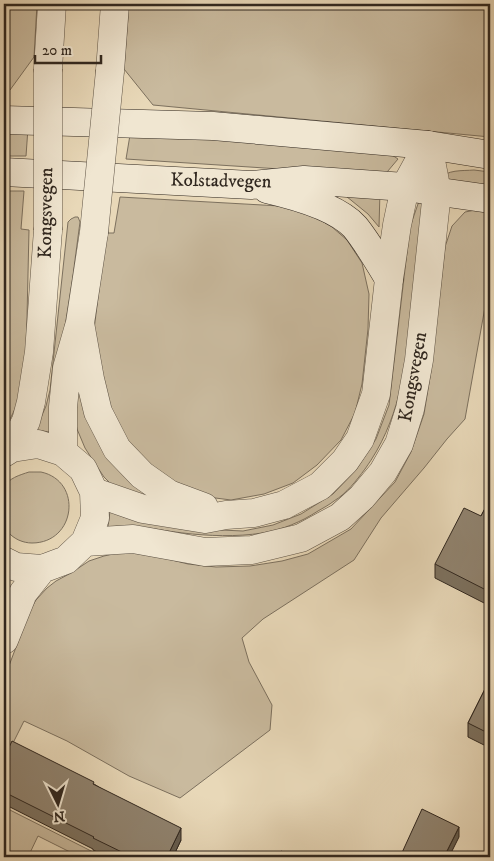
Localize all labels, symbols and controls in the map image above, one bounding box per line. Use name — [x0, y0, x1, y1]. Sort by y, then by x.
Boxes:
scale bar — [35, 32, 101, 64]
text: 20 m — [42, 41, 72, 60]
street label: Kongsvegen — [34, 167, 58, 259]
street label: Kolstadvegen — [170, 169, 272, 193]
street label: Kongsvegen — [394, 330, 432, 424]
north arrow — [32, 778, 82, 828]
text: N — [52, 806, 66, 825]

